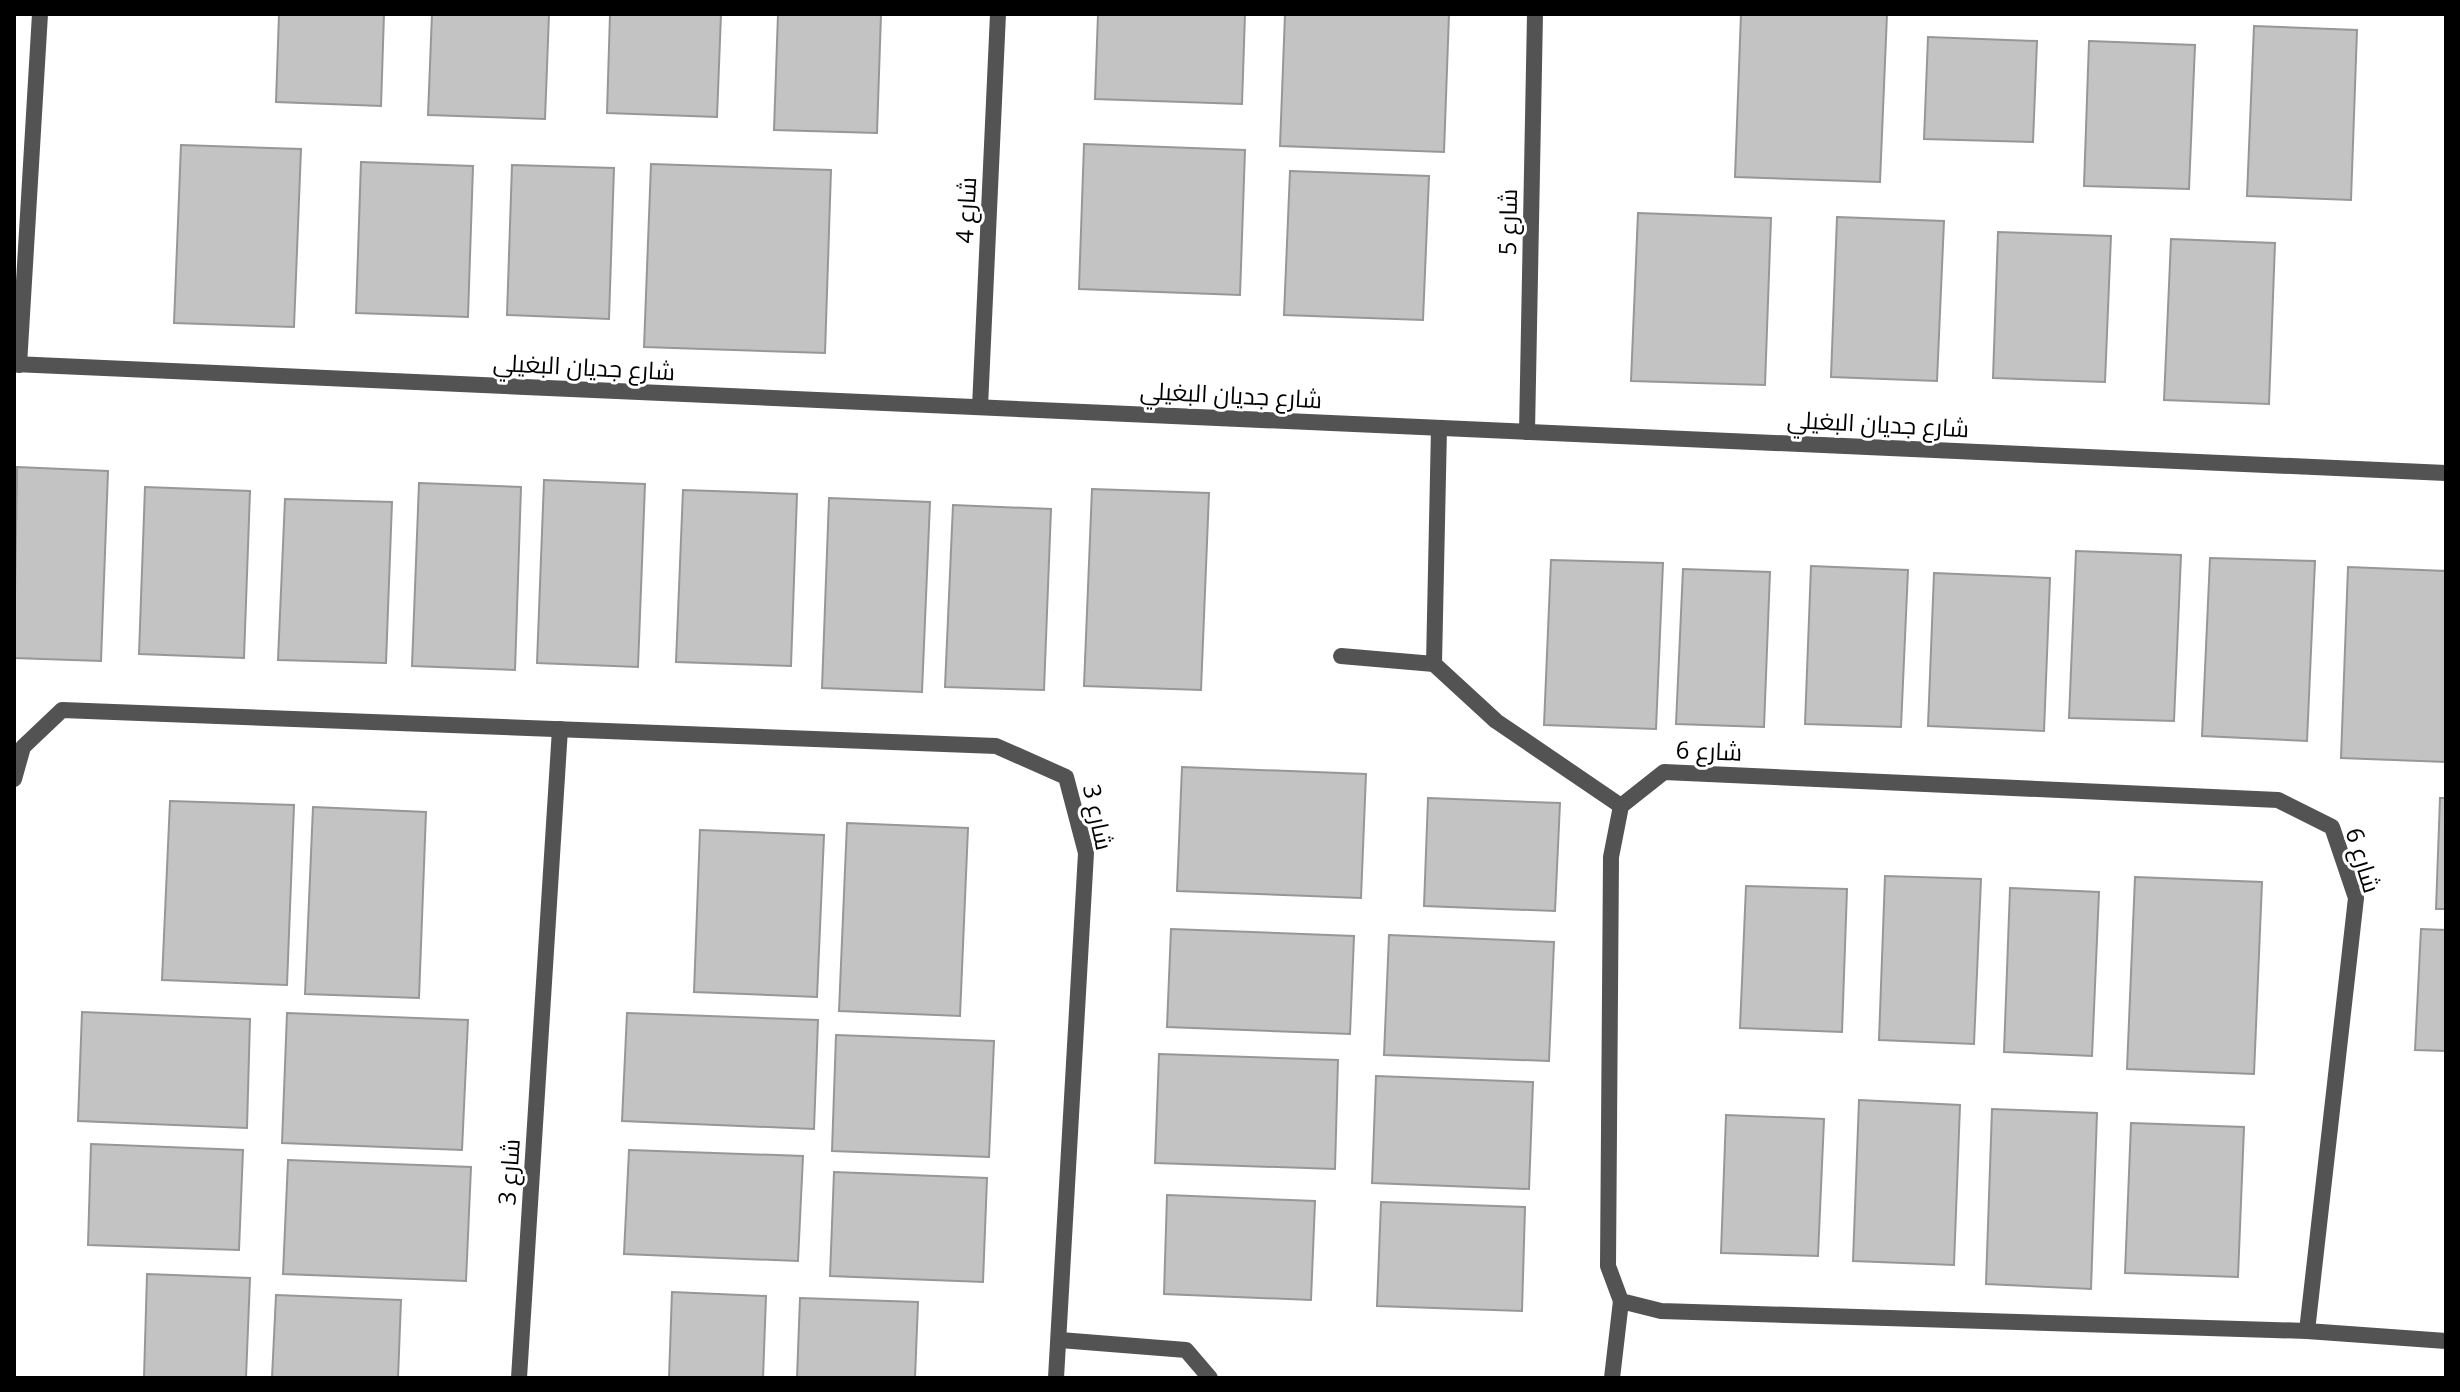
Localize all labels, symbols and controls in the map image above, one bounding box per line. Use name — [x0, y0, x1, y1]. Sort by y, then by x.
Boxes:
street label: شارع 4 — [947, 176, 984, 244]
street label: شارع 5 — [1490, 188, 1525, 256]
street label: شارع جديان البغيلي — [492, 345, 676, 391]
street label: شارع جديان البغيلي — [1139, 373, 1323, 419]
street label: شارع جديان البغيلي — [1786, 402, 1970, 448]
street label: شارع 6 — [1675, 732, 1743, 769]
street label: شارع 3 — [1075, 781, 1122, 853]
street label: شارع 6 — [2338, 823, 2389, 897]
street label: شارع 3 — [489, 1138, 528, 1206]

